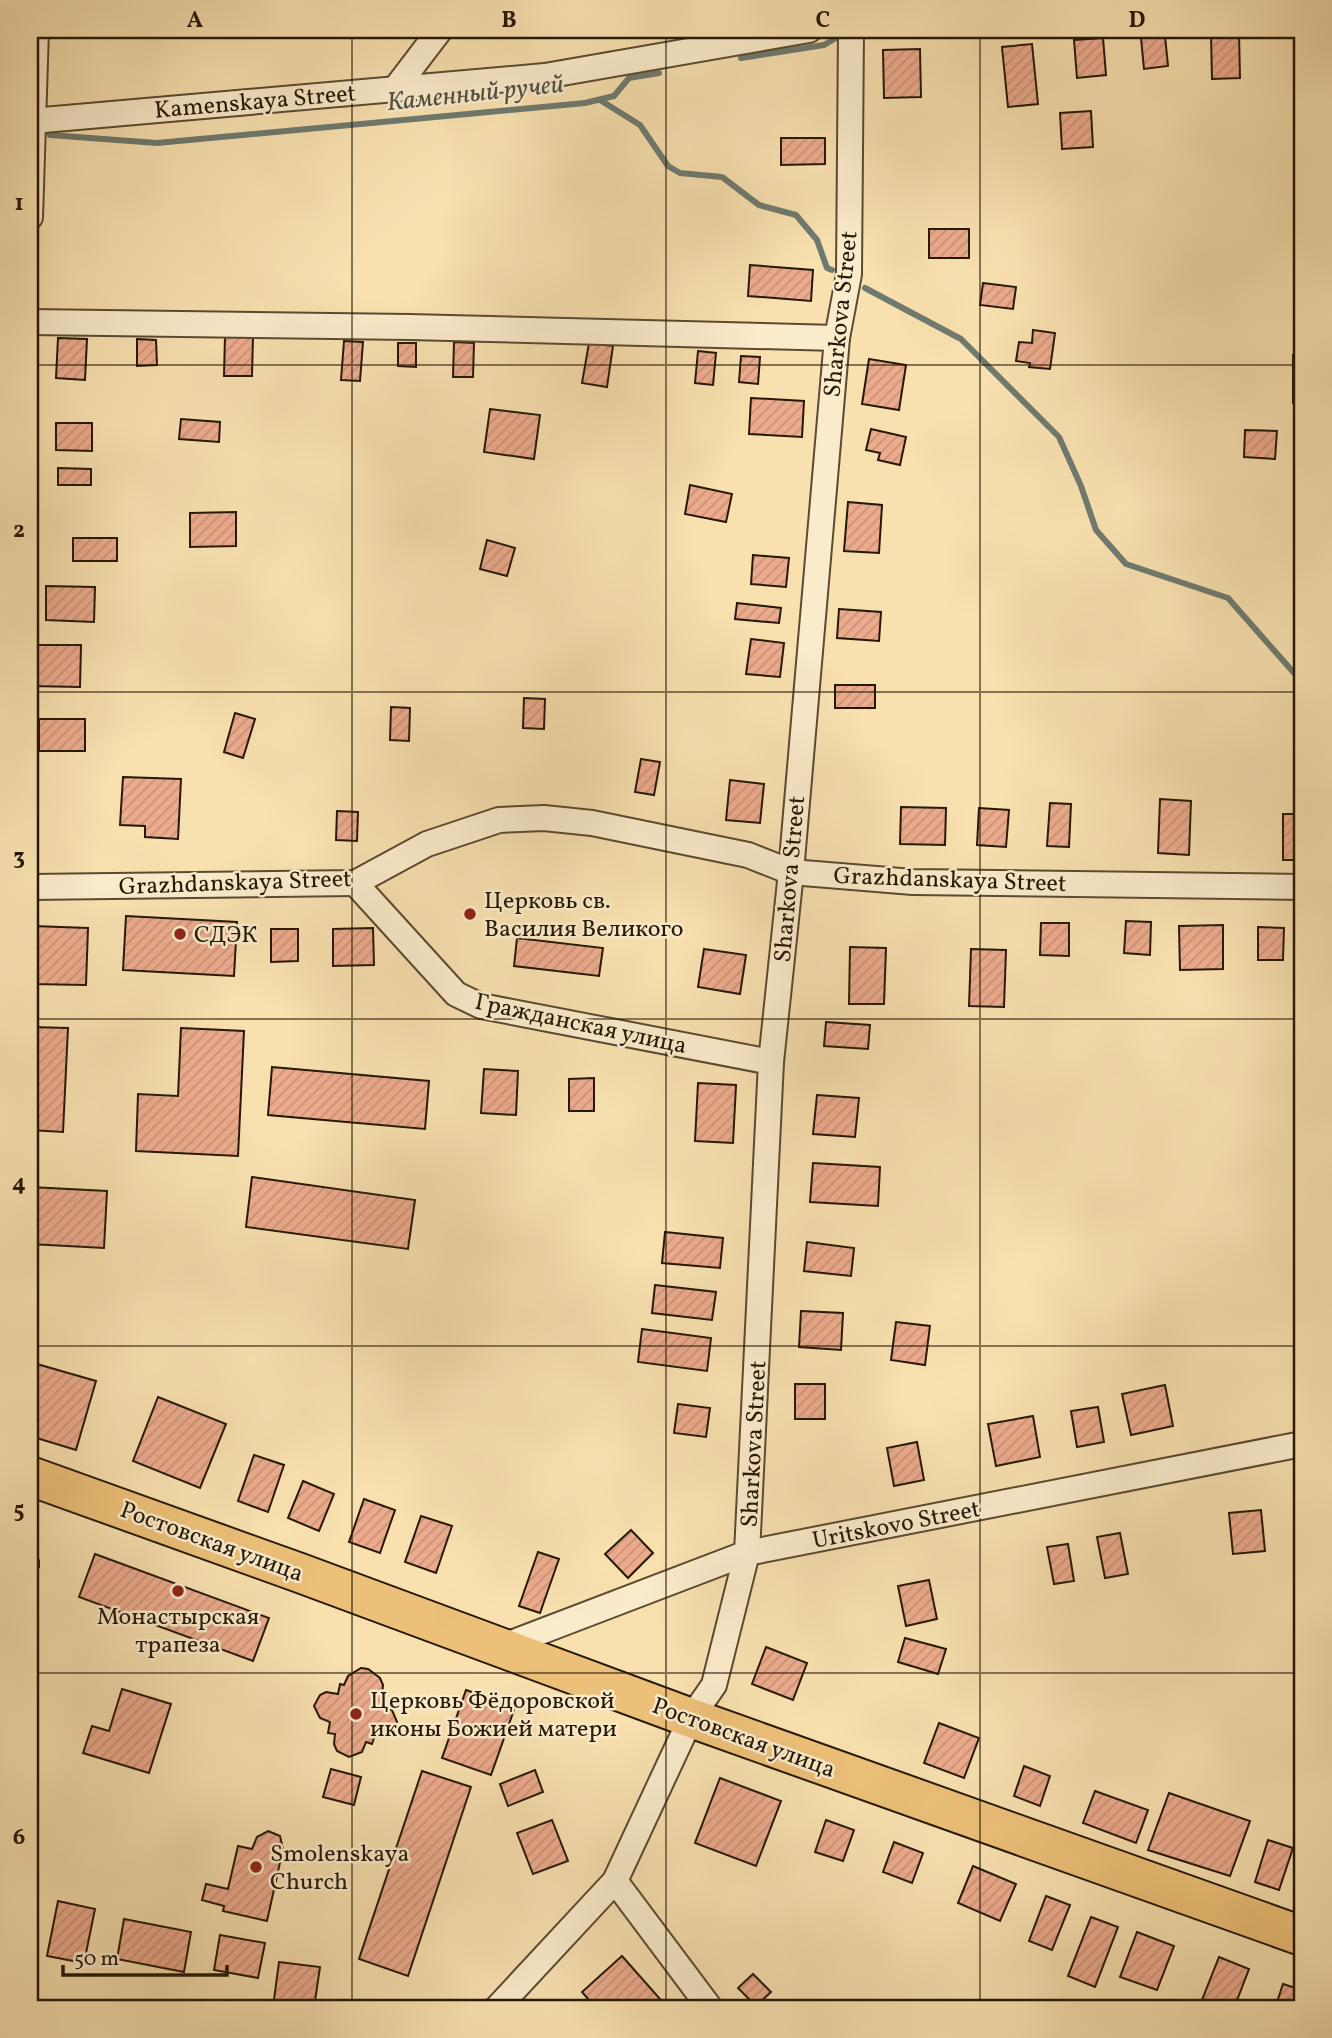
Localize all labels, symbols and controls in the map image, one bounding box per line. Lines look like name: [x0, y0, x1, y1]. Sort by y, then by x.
text: A: [187, 5, 203, 37]
text: B: [501, 5, 517, 37]
text: C: [816, 5, 830, 37]
text: D: [1129, 5, 1146, 37]
water label: Каменный ручей: [385, 67, 566, 121]
street label: Kamenskaya Street: [153, 77, 357, 129]
text: 1: [14, 188, 24, 220]
street label: Sharkova Street: [816, 229, 868, 399]
text: 2: [13, 515, 25, 547]
street label: Sharkova Street: [767, 794, 815, 964]
text: 3: [13, 842, 25, 874]
street label: Grazhdanskaya Street: [833, 860, 1067, 902]
street label: Grazhdanskaya Street: [118, 863, 352, 905]
place label: Церковь св. Василия Великого: [484, 885, 684, 947]
marker: Церковь св. Василия Великого: [462, 906, 478, 922]
place label: СДЭК: [194, 919, 258, 953]
marker: СДЭК: [172, 926, 188, 942]
street label: Гражданская улица: [471, 986, 690, 1064]
text: 4: [12, 1168, 26, 1200]
street label: Sharkova Street: [734, 1360, 776, 1528]
street label: Uritskovo Street: [810, 1493, 983, 1559]
street label: Ростовская улица: [115, 1494, 308, 1592]
text: 5: [13, 1495, 25, 1527]
marker: Монастырская трапеза: [170, 1583, 186, 1599]
place label: Монастырская трапеза: [97, 1601, 259, 1663]
place label: Церковь Фёдоровской иконы Божией матери: [370, 1685, 617, 1747]
street label: Ростовская улица: [647, 1690, 840, 1788]
marker: Церковь Фёдоровской иконы Божией матери: [348, 1706, 364, 1722]
text: 6: [13, 1822, 25, 1854]
place label: Smolenskaya Church: [270, 1838, 409, 1900]
marker: Smolenskaya Church: [248, 1859, 264, 1875]
scale bar: [63, 1933, 228, 1977]
text: 50 m: [74, 1945, 119, 1974]

